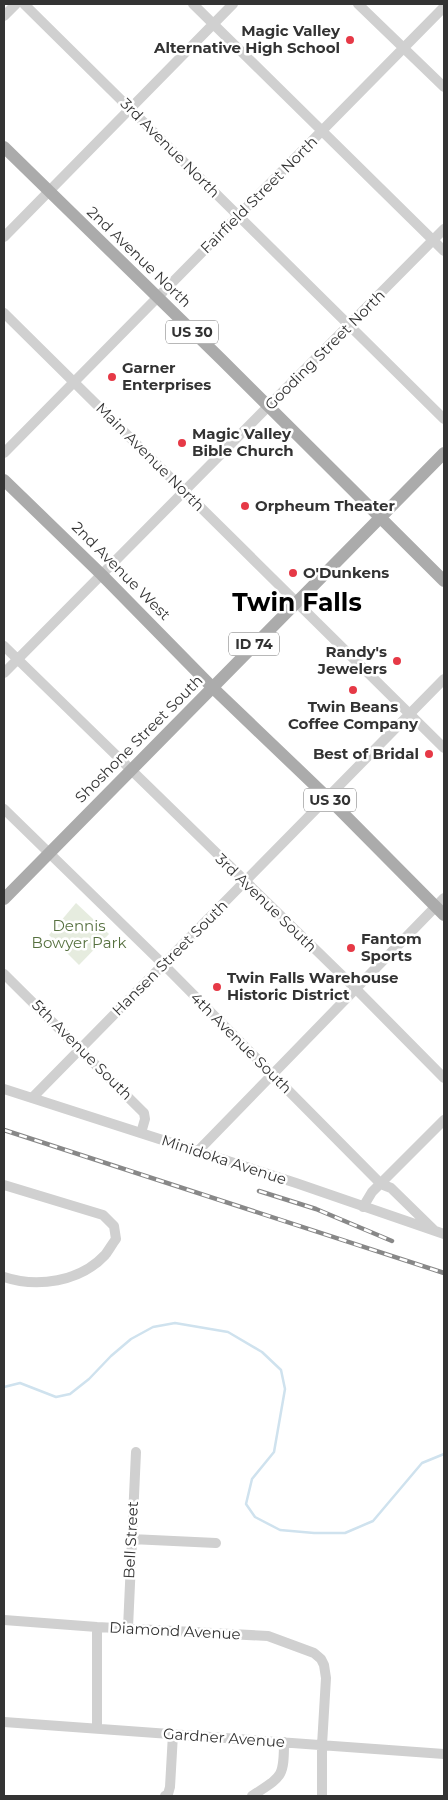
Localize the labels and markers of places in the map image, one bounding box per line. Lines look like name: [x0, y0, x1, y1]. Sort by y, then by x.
place label: Magic Valley Alternative High School: [153, 21, 341, 57]
marker: Magic Valley Alternative High School: [344, 34, 356, 46]
place label: Garner Enterprises: [122, 358, 211, 394]
marker: Garner Enterprises: [106, 371, 118, 383]
place label: Magic Valley Bible Church: [192, 424, 294, 460]
marker: Magic Valley Bible Church: [176, 437, 188, 449]
place label: Orpheum Theater: [255, 496, 396, 515]
marker: Orpheum Theater: [239, 500, 251, 512]
place label: O'Dunkens: [303, 563, 389, 582]
marker: O'Dunkens: [287, 567, 299, 579]
place label: Randy's Jewelers: [317, 642, 387, 678]
marker: Randy's Jewelers: [391, 655, 403, 667]
marker: Twin Beans Coffee Company: [347, 684, 359, 696]
place label: Twin Beans Coffee Company: [288, 697, 419, 733]
place label: Best of Bridal: [313, 744, 419, 763]
marker: Best of Bridal: [423, 748, 435, 760]
place label: Fantom Sports: [361, 929, 422, 965]
marker: Fantom Sports: [345, 942, 357, 954]
place label: Twin Falls Warehouse Historic District: [227, 968, 399, 1004]
marker: Twin Falls Warehouse Historic District: [211, 981, 223, 993]

